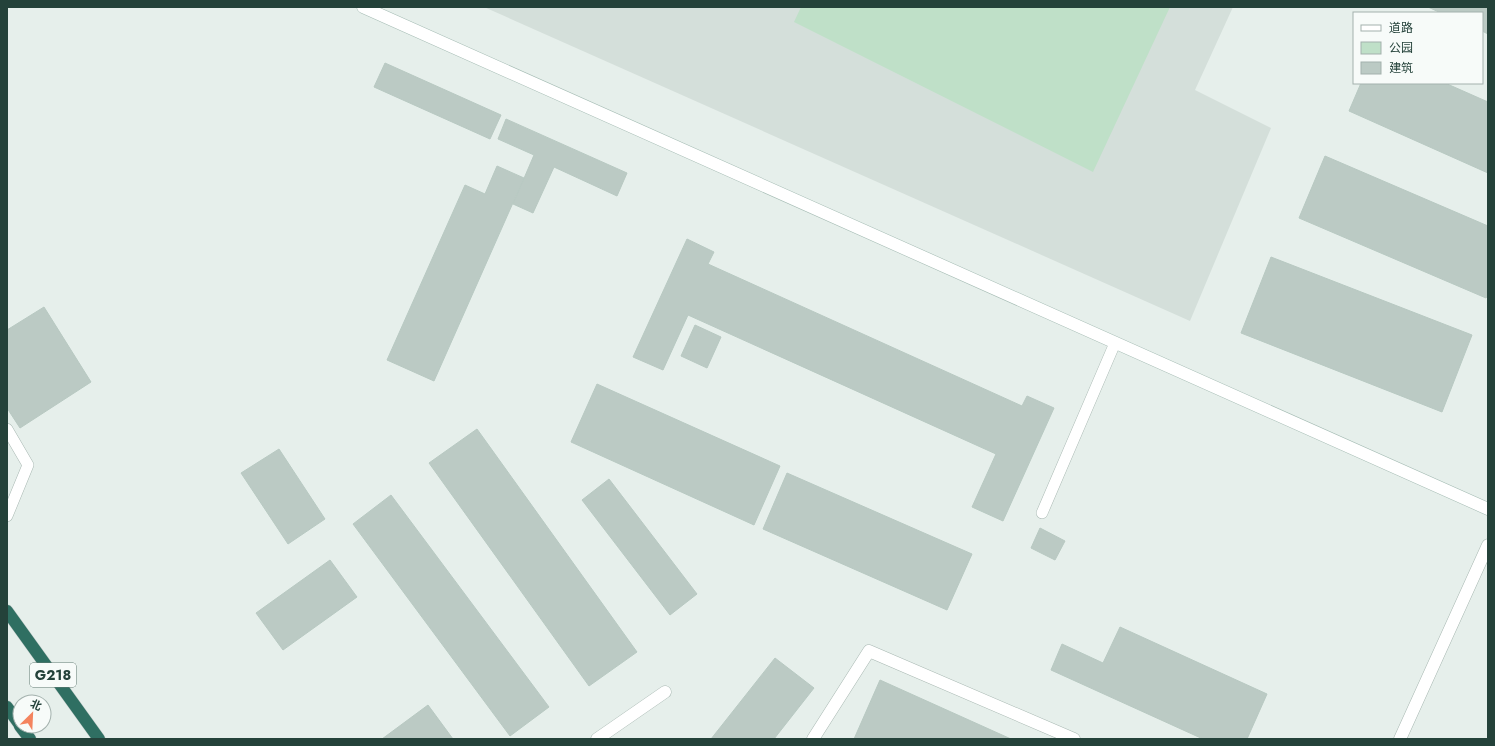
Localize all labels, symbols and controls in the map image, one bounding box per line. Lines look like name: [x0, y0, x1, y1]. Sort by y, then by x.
legend: [1353, 12, 1483, 84]
text: 道路: [1389, 19, 1413, 37]
text: 公园: [1389, 39, 1413, 57]
text: 建筑: [1389, 59, 1413, 77]
road number: G218: [30, 663, 76, 687]
north arrow: [12, 694, 52, 734]
text: 北: [28, 695, 44, 714]

